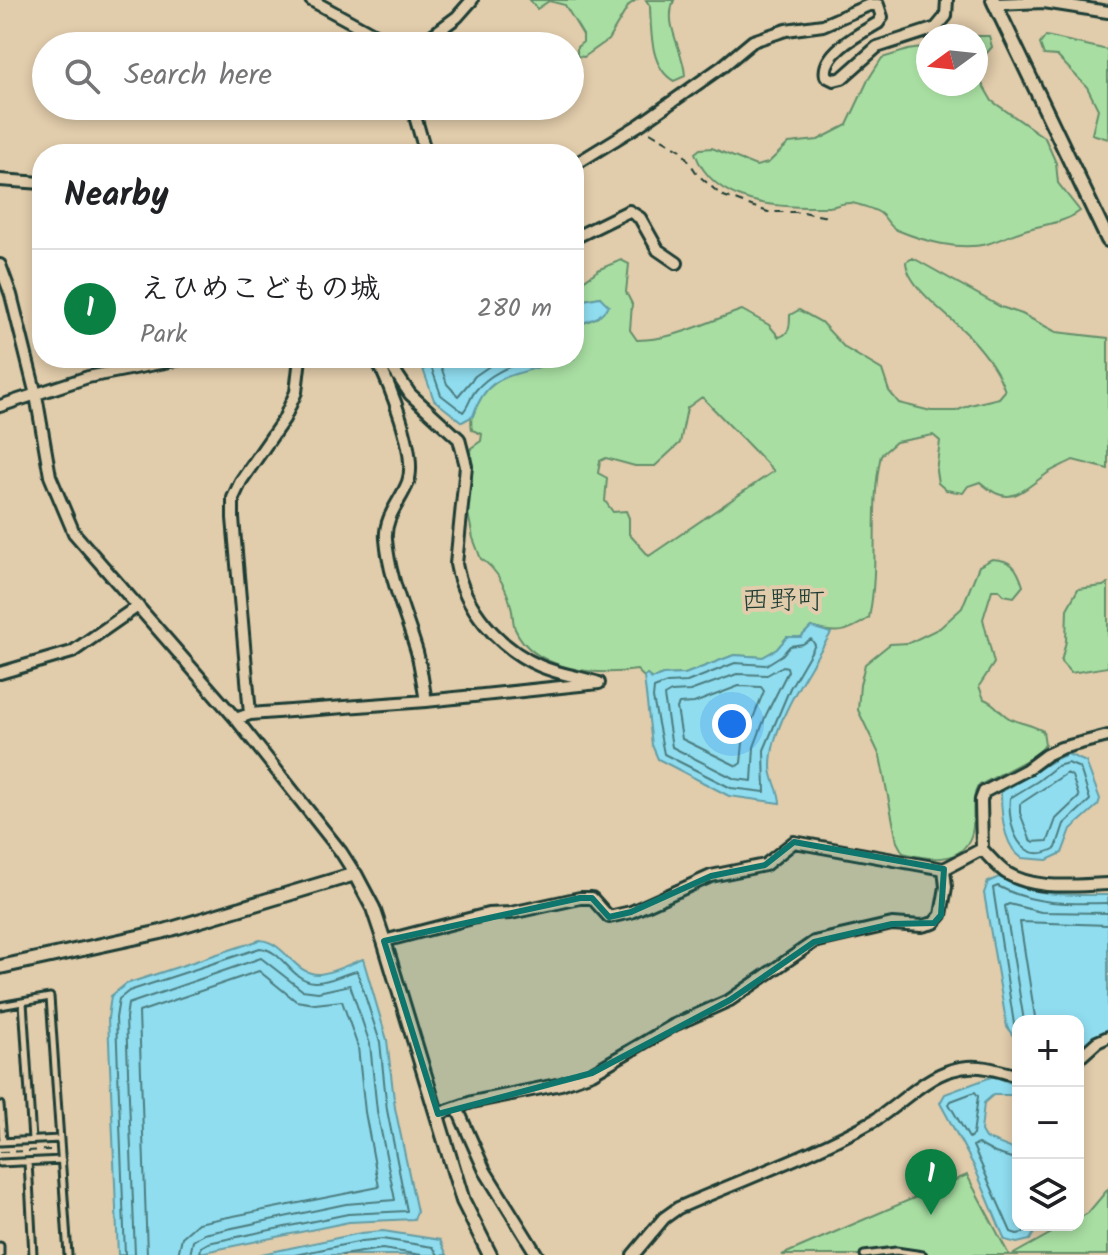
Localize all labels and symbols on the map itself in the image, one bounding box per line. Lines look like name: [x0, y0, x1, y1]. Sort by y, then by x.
north arrow: [916, 24, 988, 96]
district label: 西野町: [741, 579, 825, 624]
your location: [712, 704, 752, 744]
pin: 1: [905, 1149, 957, 1215]

